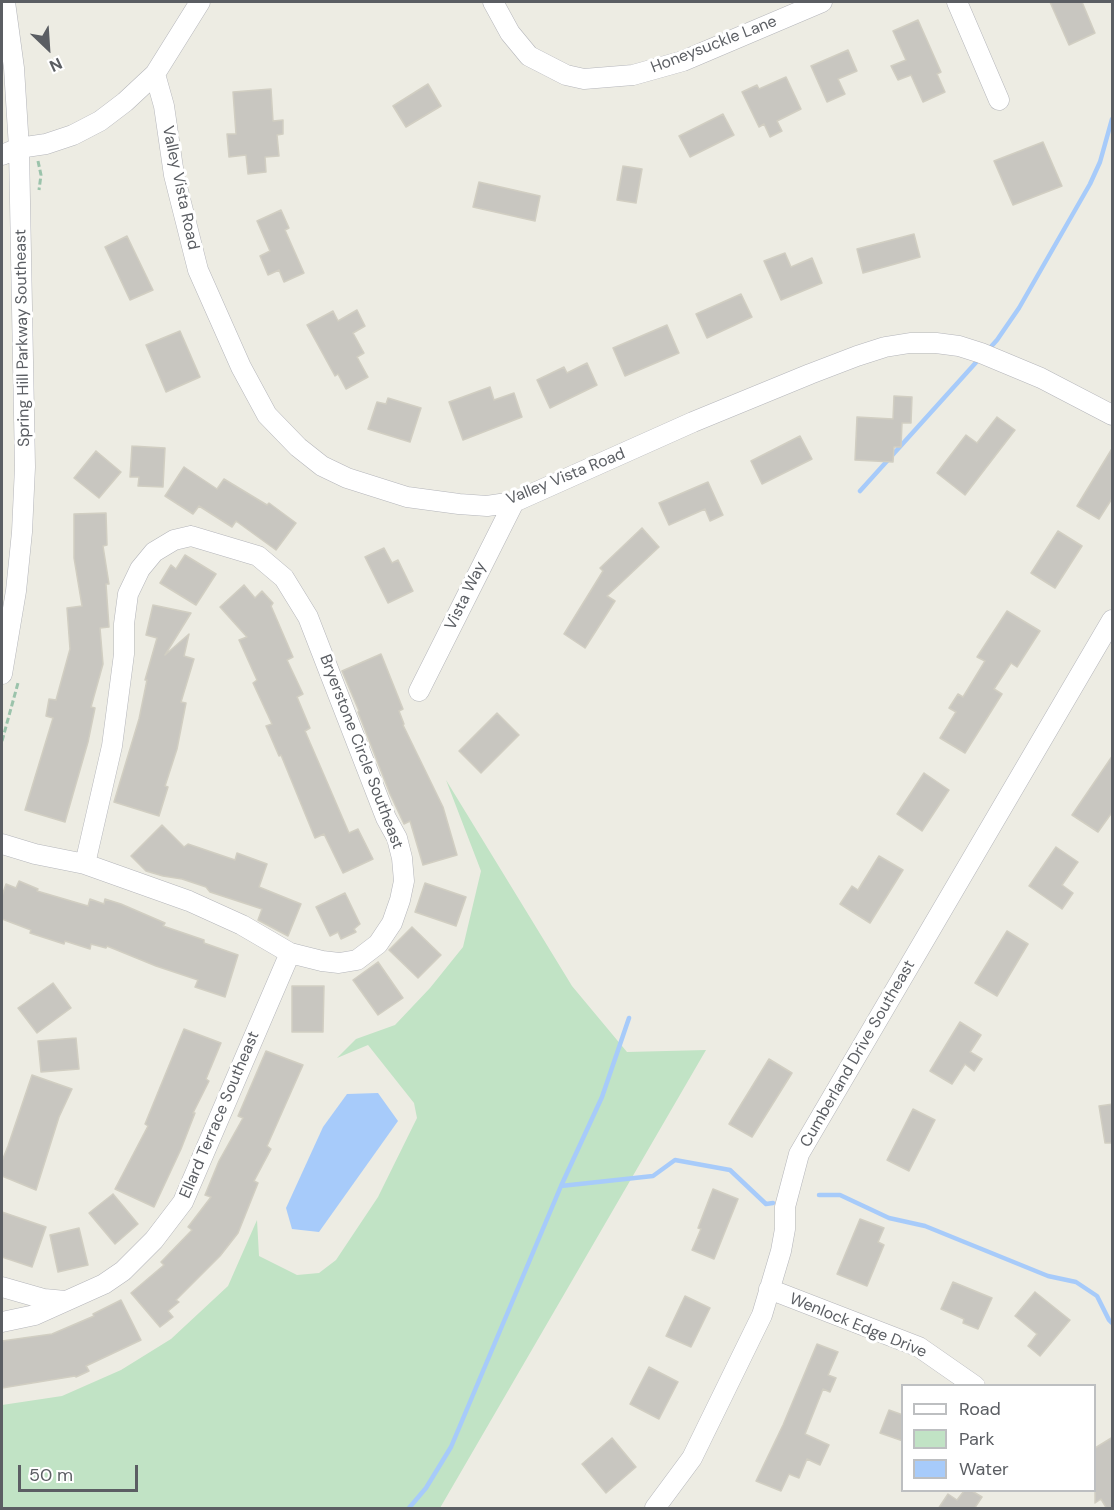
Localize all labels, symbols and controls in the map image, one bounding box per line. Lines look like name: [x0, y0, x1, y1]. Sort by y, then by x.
street label: Honeysuckle Lane: [648, 12, 780, 78]
north arrow: [18, 18, 78, 78]
text: N: [46, 53, 66, 77]
street label: Valley Vista Road: [157, 124, 203, 252]
street label: Spring Hill Parkway Southeast: [12, 229, 34, 447]
street label: Valley Vista Road: [504, 444, 628, 510]
street label: Vista Way: [441, 559, 491, 633]
street label: Bryerstone Circle Southeast: [315, 652, 407, 852]
street label: Cumberland Drive Southeast: [796, 957, 920, 1151]
street label: Ellard Terrace Southeast: [176, 1029, 264, 1201]
street label: Wenlock Edge Drive: [787, 1290, 929, 1362]
legend: [901, 1384, 1096, 1492]
text: Road: [959, 1397, 1001, 1421]
text: Park: [959, 1427, 995, 1451]
scale bar: [21, 1453, 141, 1491]
text: Water: [959, 1457, 1009, 1481]
text: 50 m: [29, 1463, 73, 1487]

